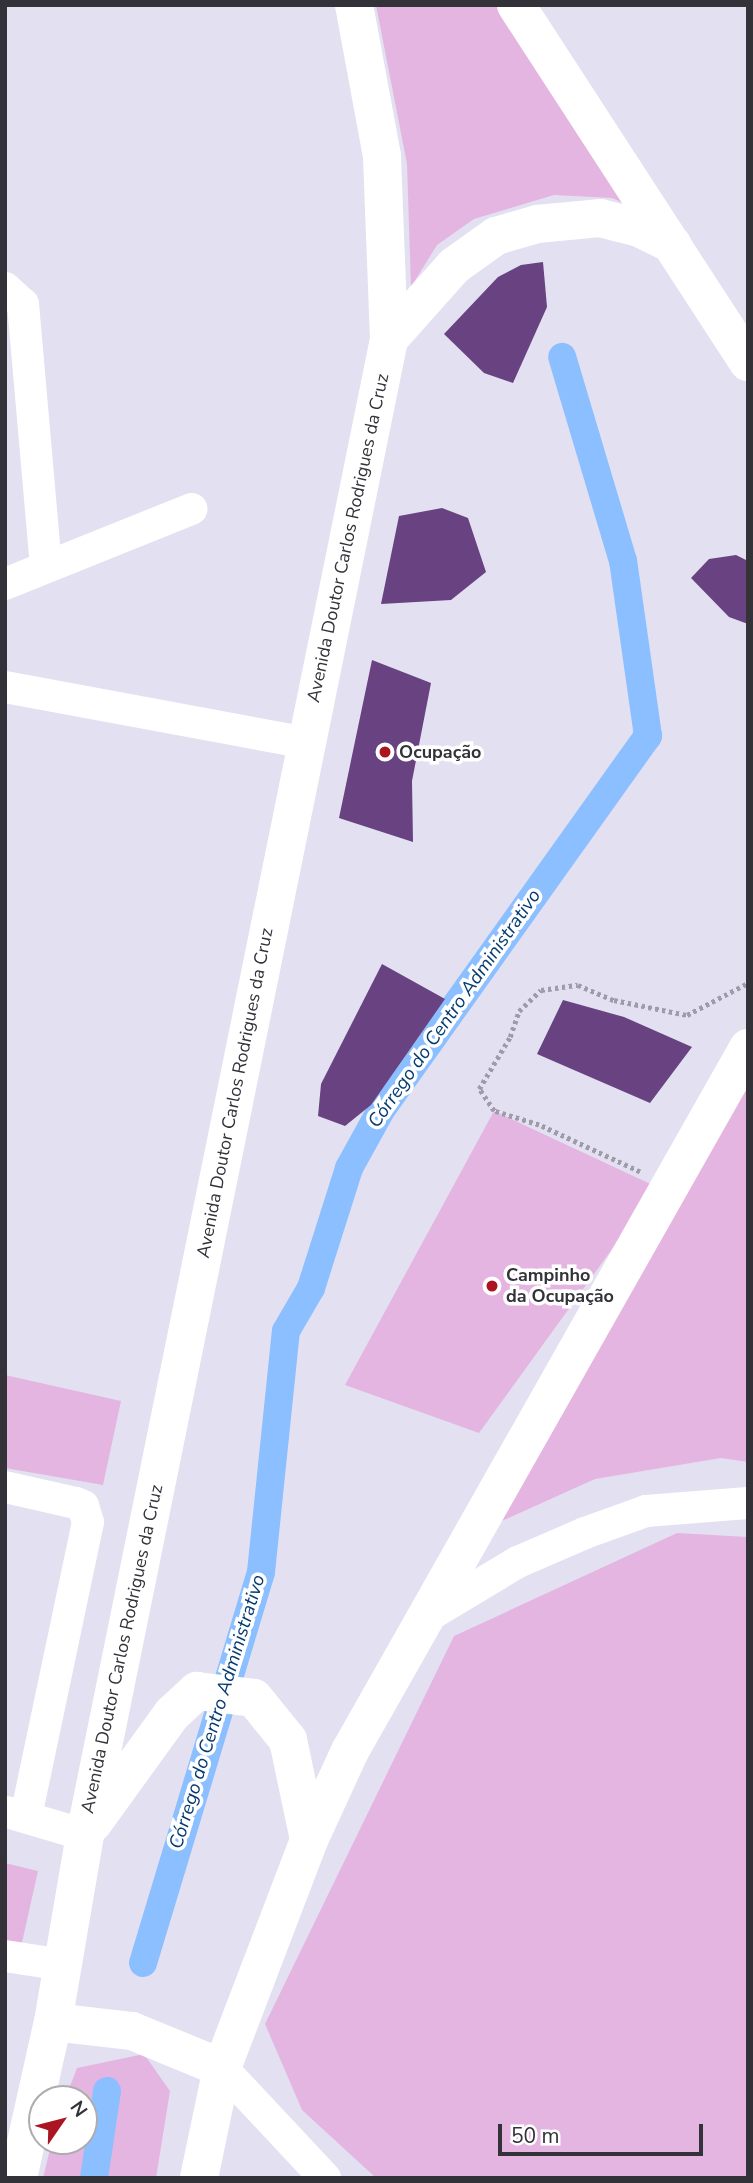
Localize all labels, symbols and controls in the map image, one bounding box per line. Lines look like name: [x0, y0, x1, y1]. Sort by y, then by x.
street label: Avenida Doutor Carlos Rodrigues da Cruz: [303, 372, 393, 704]
place label: Ocupação: [399, 741, 481, 763]
marker: Ocupação: [377, 744, 393, 760]
water label: Córrego do Centro Administrativo: [364, 885, 546, 1133]
street label: Avenida Doutor Carlos Rodrigues da Cruz: [192, 926, 278, 1260]
place label: Campinho da Ocupação: [506, 1265, 614, 1308]
marker: Campinho da Ocupação: [484, 1278, 500, 1294]
street label: Avenida Doutor Carlos Rodrigues da Cruz: [77, 1483, 167, 1815]
water label: Córrego do Centro Administrativo: [165, 1572, 271, 1852]
north arrow: [28, 2085, 98, 2155]
text: N: [64, 2096, 93, 2122]
scale bar: [501, 2110, 706, 2154]
text: 50 m: [511, 2122, 560, 2150]

